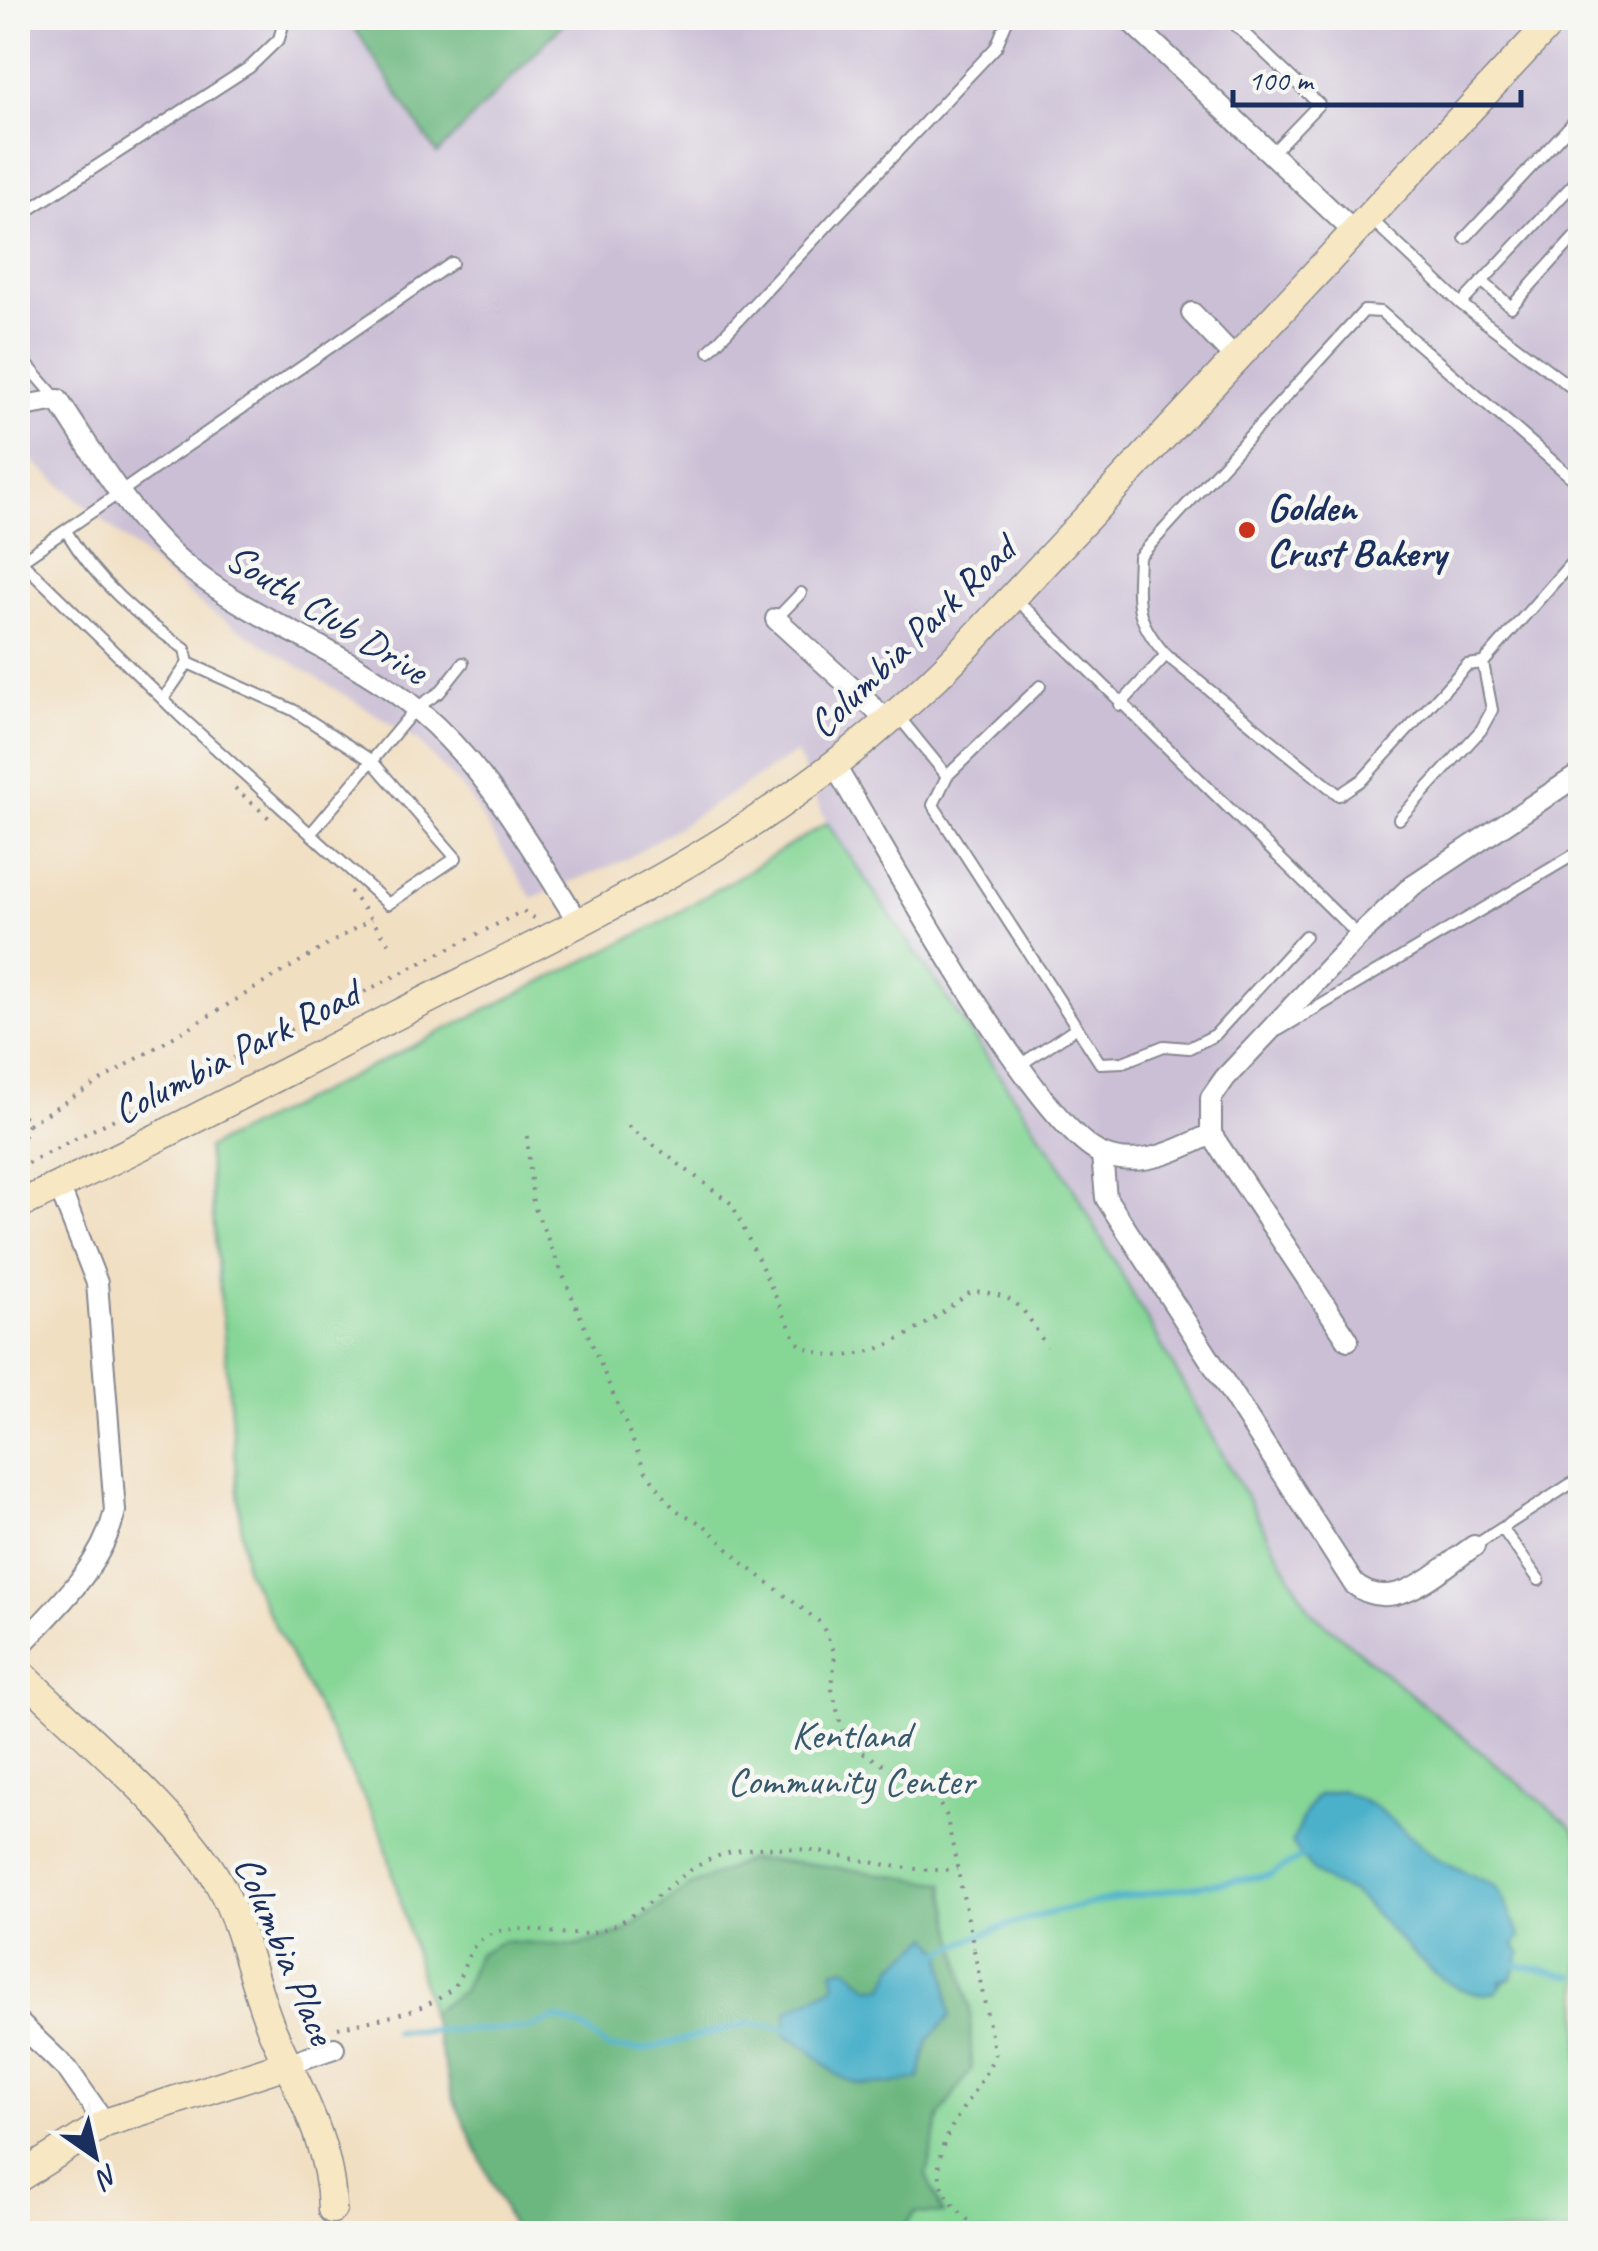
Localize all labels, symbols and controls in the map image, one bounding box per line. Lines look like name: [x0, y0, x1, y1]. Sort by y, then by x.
scale bar: [1233, 45, 1520, 107]
text: 100 m: [1248, 61, 1315, 99]
place label: Golden Crust Bakery: [1267, 482, 1450, 578]
marker: Golden Crust Bakery: [1236, 519, 1258, 541]
street label: Columbia Park Road: [798, 522, 1030, 749]
street label: South Club Drive: [217, 532, 440, 697]
street label: Columbia Park Road: [105, 966, 372, 1135]
park label: Kentland Community Center: [727, 1710, 977, 1806]
street label: Columbia Place: [223, 1848, 348, 2055]
north arrow: [45, 2106, 145, 2206]
text: N: [88, 2157, 126, 2198]

